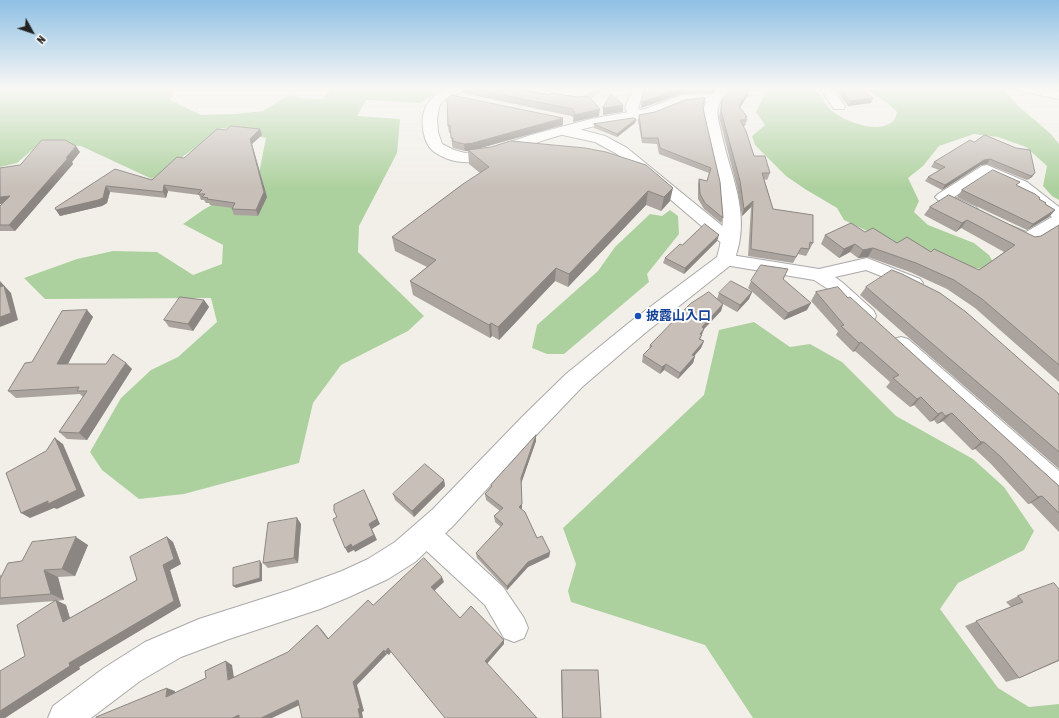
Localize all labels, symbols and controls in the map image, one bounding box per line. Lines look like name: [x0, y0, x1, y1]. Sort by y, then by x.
north arrow: [12, 12, 52, 52]
text: N: [35, 33, 48, 46]
place label: 披露山入口: [646, 308, 711, 324]
marker: 披露山入口: [633, 311, 643, 321]

